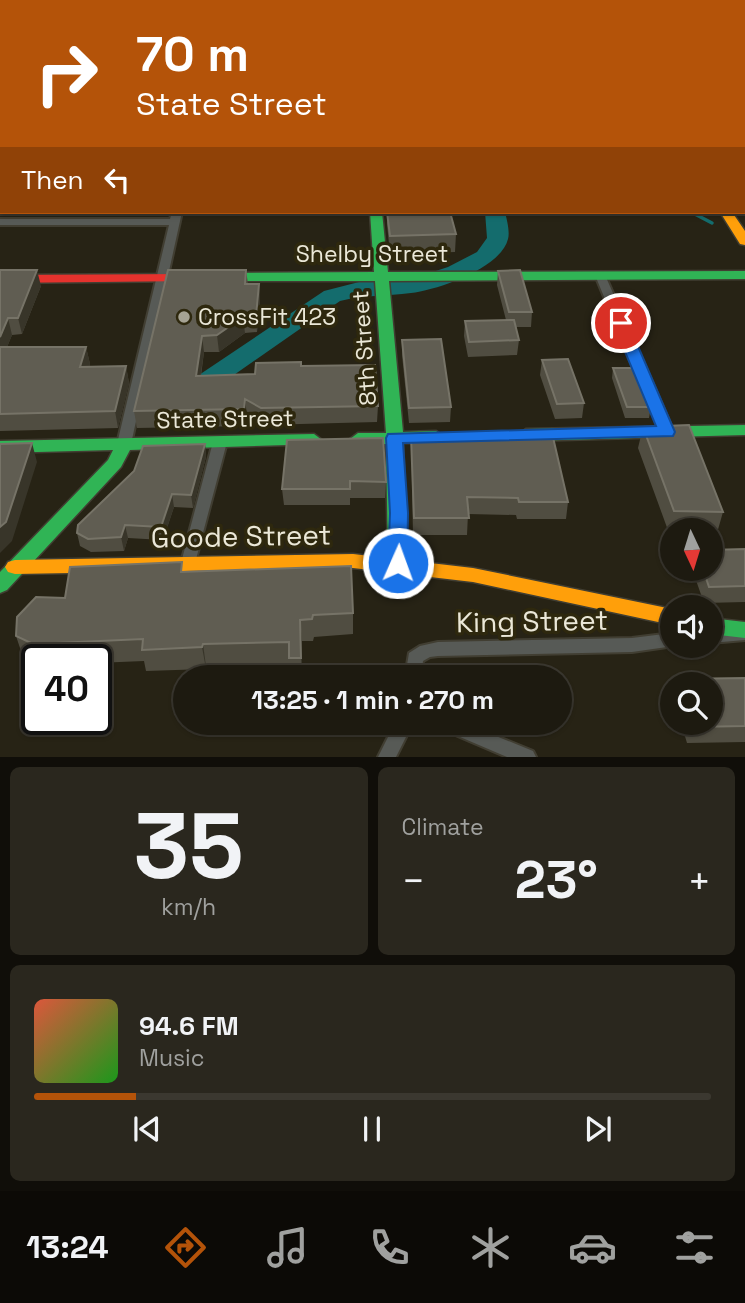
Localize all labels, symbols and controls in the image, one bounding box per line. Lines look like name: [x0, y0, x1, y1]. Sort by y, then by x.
text: 70 m: [136, 23, 249, 85]
icon: right: [21, 28, 112, 119]
text: State Street: [136, 84, 327, 124]
icon: left: [98, 161, 136, 199]
text: Then: [21, 163, 84, 197]
street label: Shelby Street: [296, 239, 448, 269]
street label: 8th Street: [345, 289, 383, 407]
pin: [591, 293, 651, 353]
place label: CrossFit 423: [198, 302, 336, 332]
icon: arrive: [602, 304, 640, 342]
marker: CrossFit 423: [176, 309, 192, 325]
street label: State Street: [156, 403, 294, 435]
street label: Goode Street: [150, 516, 332, 556]
north arrow: [660, 518, 723, 581]
map controls: [660, 518, 723, 735]
position arrow: [361, 526, 435, 600]
button: sound: [660, 595, 723, 658]
street label: King Street: [456, 602, 608, 640]
speed limit sign: 40: [21, 644, 112, 735]
button: search: [660, 672, 723, 735]
text: 13:25 · 1 min · 270 m: [251, 683, 494, 717]
text: 35: [134, 788, 244, 905]
text: Climate: [402, 812, 484, 842]
text: 23°: [515, 847, 598, 913]
text: −: [402, 857, 425, 905]
text: +: [687, 857, 711, 905]
text: km/h: [161, 892, 216, 922]
text: 94.6 FM: [139, 1009, 239, 1043]
text: Music: [139, 1043, 204, 1073]
icon: previous: [128, 1110, 166, 1148]
icon: pause: [353, 1110, 391, 1148]
icon: next: [579, 1110, 617, 1148]
icon: directions: [161, 1223, 210, 1272]
icon: music: [263, 1223, 312, 1272]
icon: phone: [365, 1223, 414, 1272]
icon: climate: [466, 1223, 515, 1272]
icon: car: [568, 1223, 617, 1272]
icon: filters: [670, 1223, 719, 1272]
text: 13:24: [26, 1227, 109, 1267]

